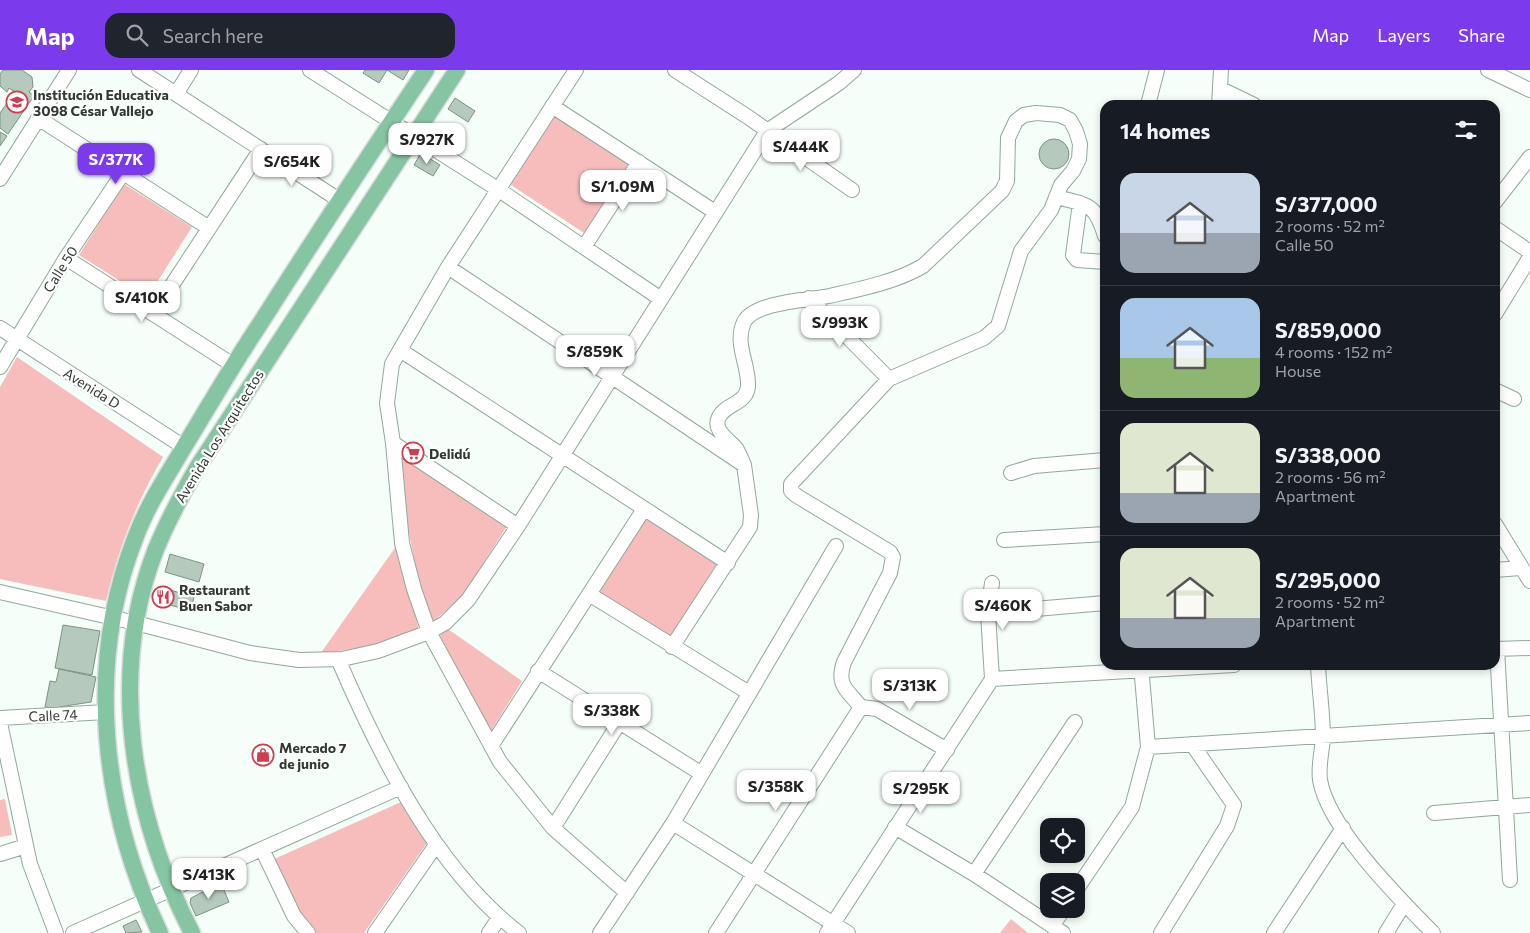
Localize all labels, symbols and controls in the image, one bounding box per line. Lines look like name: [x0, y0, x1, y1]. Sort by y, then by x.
search box: [105, 13, 455, 58]
text: Map: [25, 21, 75, 50]
icon: search: [123, 21, 151, 49]
text: Search here: [163, 24, 263, 47]
text: Map: [1312, 24, 1349, 46]
text: Layers: [1377, 24, 1430, 46]
text: Share: [1458, 24, 1505, 46]
place label: Institución Educativa 3098 César Vallejo: [33, 86, 169, 119]
school or university icon: Institución Educativa 3098 César Vallejo: [5, 90, 29, 114]
icon: filters: [1452, 116, 1480, 144]
text: 14 homes: [1120, 118, 1210, 143]
pin: S/927K: [386, 122, 468, 165]
text: S/927K: [399, 129, 455, 148]
pin: S/444K: [760, 129, 842, 172]
text: S/444K: [773, 136, 829, 155]
pin: S/377K: [75, 142, 157, 185]
pin: S/654K: [251, 144, 333, 187]
text: S/377K: [89, 149, 143, 168]
text: S/654K: [264, 151, 320, 170]
pin: S/1.09M: [577, 170, 669, 212]
text: S/1.09M: [591, 176, 655, 195]
text: S/377,000: [1275, 191, 1377, 216]
icon: home: [1160, 193, 1220, 253]
text: 2 rooms · 52 m²: [1275, 216, 1385, 235]
text: Calle 50: [1275, 235, 1334, 254]
street label: Calle 50: [39, 243, 81, 295]
pin: S/410K: [101, 280, 183, 323]
text: S/410K: [115, 287, 169, 306]
pin: S/993K: [799, 306, 881, 348]
text: S/993K: [812, 312, 868, 331]
text: S/859,000: [1275, 317, 1381, 342]
icon: home: [1160, 318, 1220, 378]
pin: S/859K: [554, 334, 636, 377]
text: S/859K: [567, 341, 623, 360]
text: 4 rooms · 152 m²: [1275, 342, 1392, 361]
text: House: [1275, 361, 1321, 380]
street label: Avenida D: [61, 364, 123, 412]
street label: Avenida Los Arquitectos: [171, 367, 267, 505]
supermarket icon: Delidú: [401, 441, 425, 465]
text: S/338,000: [1275, 442, 1381, 467]
icon: home: [1160, 443, 1220, 503]
place label: Delidú: [429, 445, 471, 462]
text: 2 rooms · 56 m²: [1275, 467, 1386, 486]
text: Apartment: [1275, 486, 1355, 505]
text: S/295,000: [1275, 567, 1381, 592]
icon: home: [1160, 568, 1220, 628]
place label: Restaurant Buen Sabor: [179, 581, 253, 614]
restaurant icon: Restaurant Buen Sabor: [151, 585, 175, 609]
pin: S/460K: [962, 588, 1044, 631]
text: 2 rooms · 52 m²: [1275, 592, 1385, 611]
text: S/460K: [974, 595, 1032, 614]
text: Apartment: [1275, 611, 1355, 630]
pin: S/313K: [869, 668, 951, 711]
text: S/313K: [883, 675, 937, 694]
pin: S/338K: [571, 694, 653, 736]
text: S/338K: [584, 700, 640, 719]
street label: Calle 74: [28, 705, 79, 725]
place label: Mercado 7 de junio: [279, 739, 347, 772]
shop icon: Mercado 7 de junio: [251, 743, 275, 767]
pin: S/358K: [735, 770, 817, 812]
pin: S/295K: [880, 772, 962, 814]
text: S/358K: [748, 776, 804, 795]
text: S/295K: [893, 778, 949, 797]
map controls: [1040, 818, 1085, 918]
button: locate: [1040, 818, 1085, 863]
pin: S/413K: [168, 858, 250, 900]
text: S/413K: [183, 864, 235, 883]
button: layers: [1040, 873, 1085, 918]

